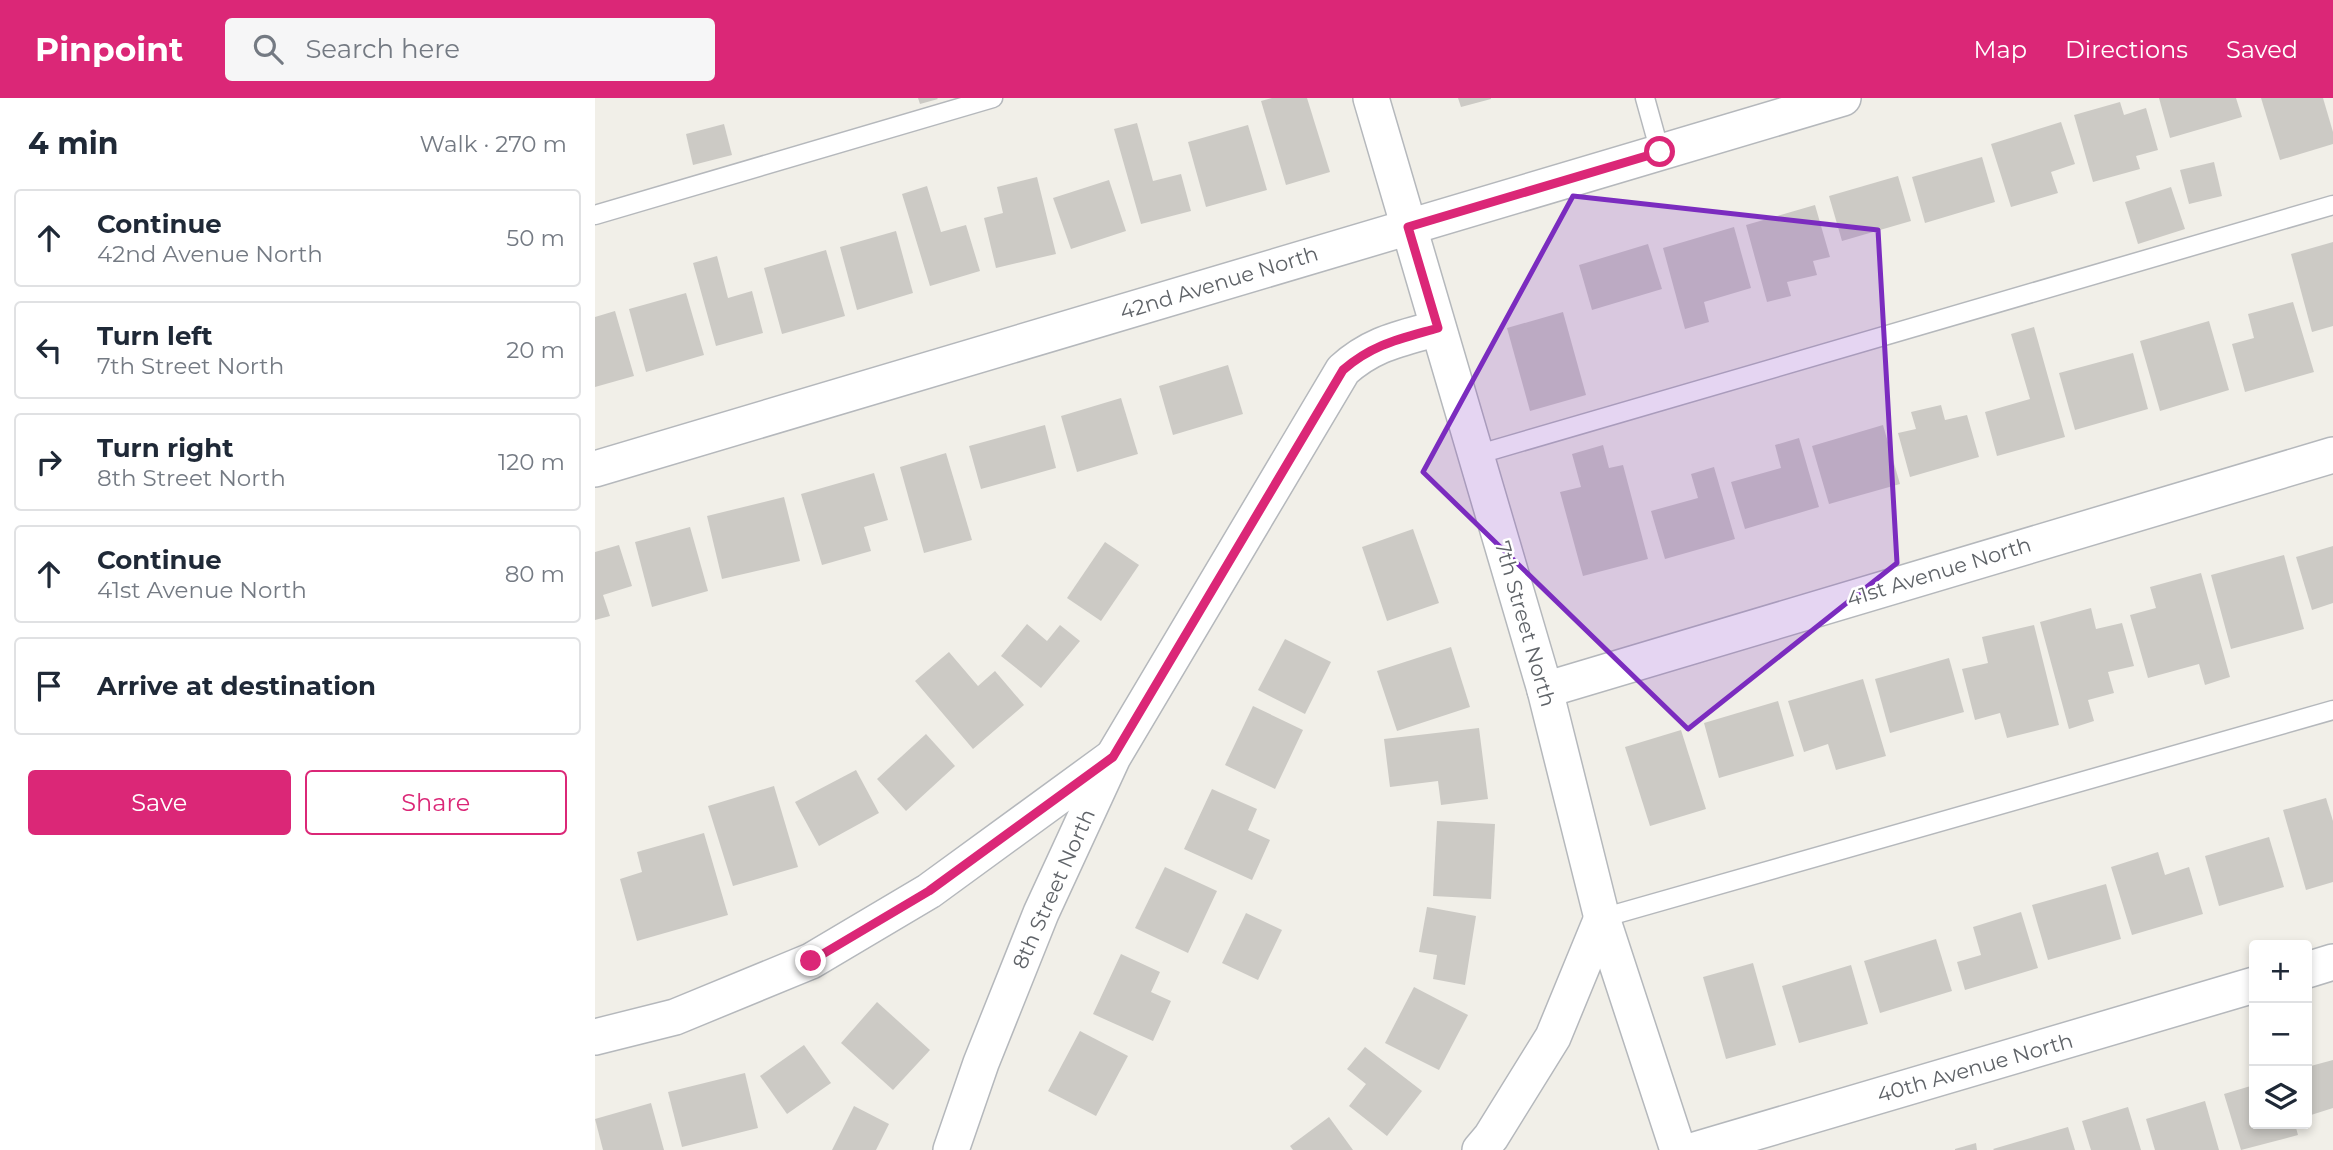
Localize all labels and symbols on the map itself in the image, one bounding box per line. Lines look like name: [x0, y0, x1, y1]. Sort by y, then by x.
route start: [1644, 136, 1675, 167]
street label: 42nd Avenue North: [1117, 240, 1321, 325]
street label: 41st Avenue North: [1844, 532, 2034, 611]
street label: 7th Street North: [1490, 538, 1561, 709]
street label: 8th Street North: [1007, 805, 1100, 973]
route end: [795, 945, 826, 976]
street label: 40th Avenue North: [1874, 1028, 2076, 1107]

